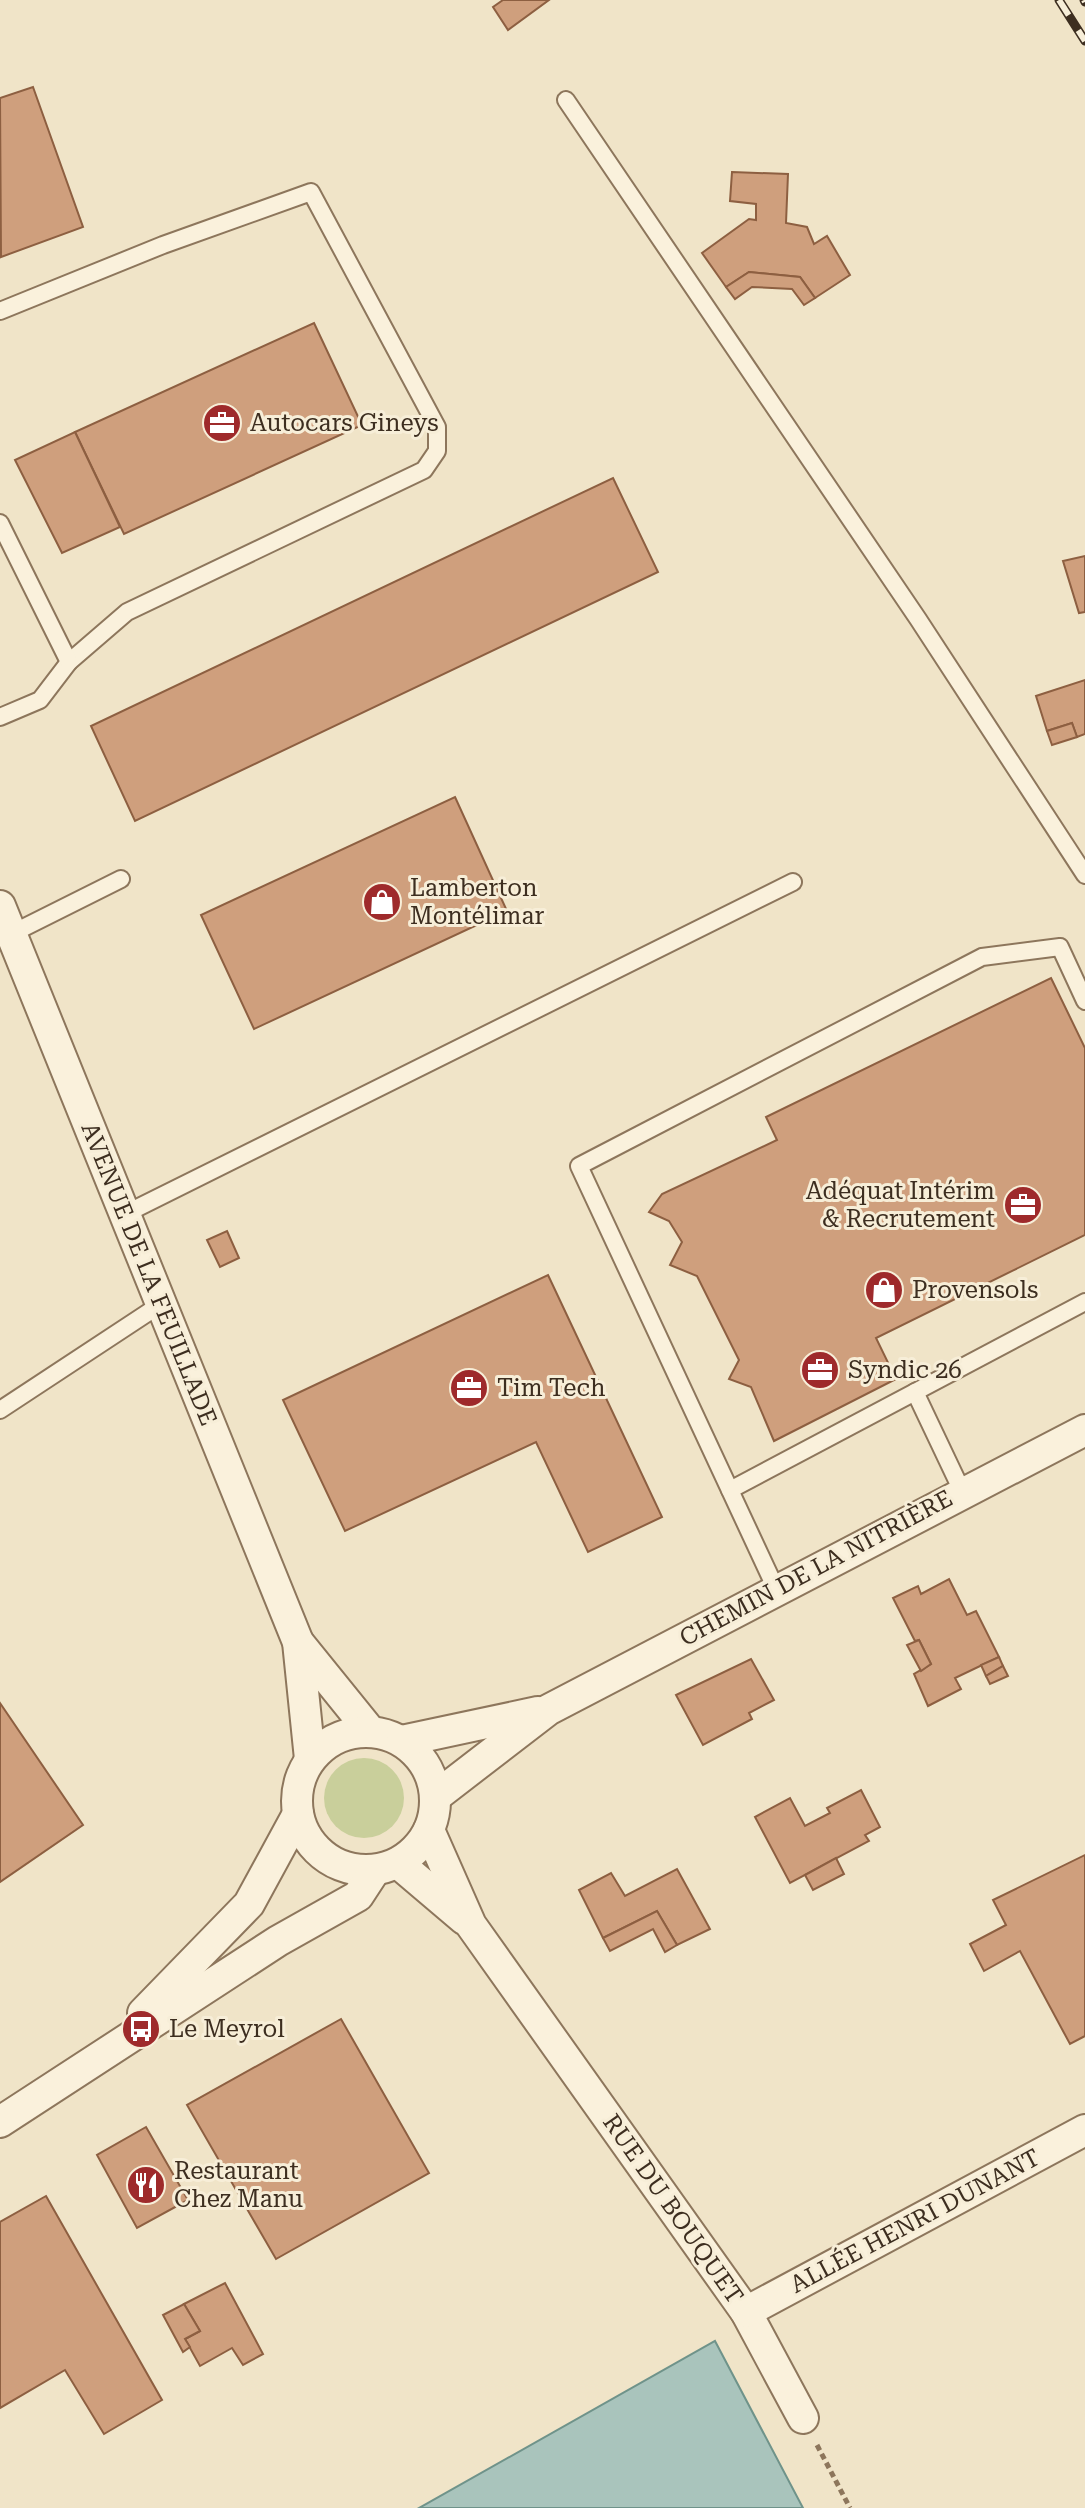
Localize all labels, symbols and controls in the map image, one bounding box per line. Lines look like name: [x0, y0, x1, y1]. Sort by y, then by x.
office icon: Autocars Gineys: [201, 402, 243, 444]
place label: Autocars Gineys: [250, 409, 439, 437]
place label: Lamberton Montélimar: [410, 874, 544, 930]
shop icon: Lamberton Montélimar: [361, 881, 403, 923]
street label: AVENUE DE LA FEUILLADE: [75, 1119, 223, 1429]
place label: Adéquat Intérim & Recrutement: [806, 1177, 995, 1233]
office icon: Adéquat Intérim & Recrutement: [1002, 1184, 1044, 1226]
shop icon: Provensols: [863, 1269, 905, 1311]
place label: Provensols: [912, 1276, 1038, 1304]
office icon: Syndic 26: [799, 1349, 841, 1391]
place label: Syndic 26: [848, 1356, 962, 1384]
office icon: Tim Tech: [448, 1367, 490, 1409]
place label: Tim Tech: [497, 1374, 605, 1402]
street label: CHEMIN DE LA NITRIÈRE: [674, 1483, 957, 1652]
bus stop icon: Le Meyrol: [120, 2008, 162, 2050]
place label: Le Meyrol: [169, 2015, 285, 2043]
street label: RUE DU BOUQUET: [597, 2109, 749, 2309]
street label: ALLÉE HENRI DUNANT: [785, 2142, 1045, 2299]
place label: Restaurant Chez Manu: [174, 2157, 303, 2213]
restaurant icon: Restaurant Chez Manu: [125, 2164, 167, 2206]

